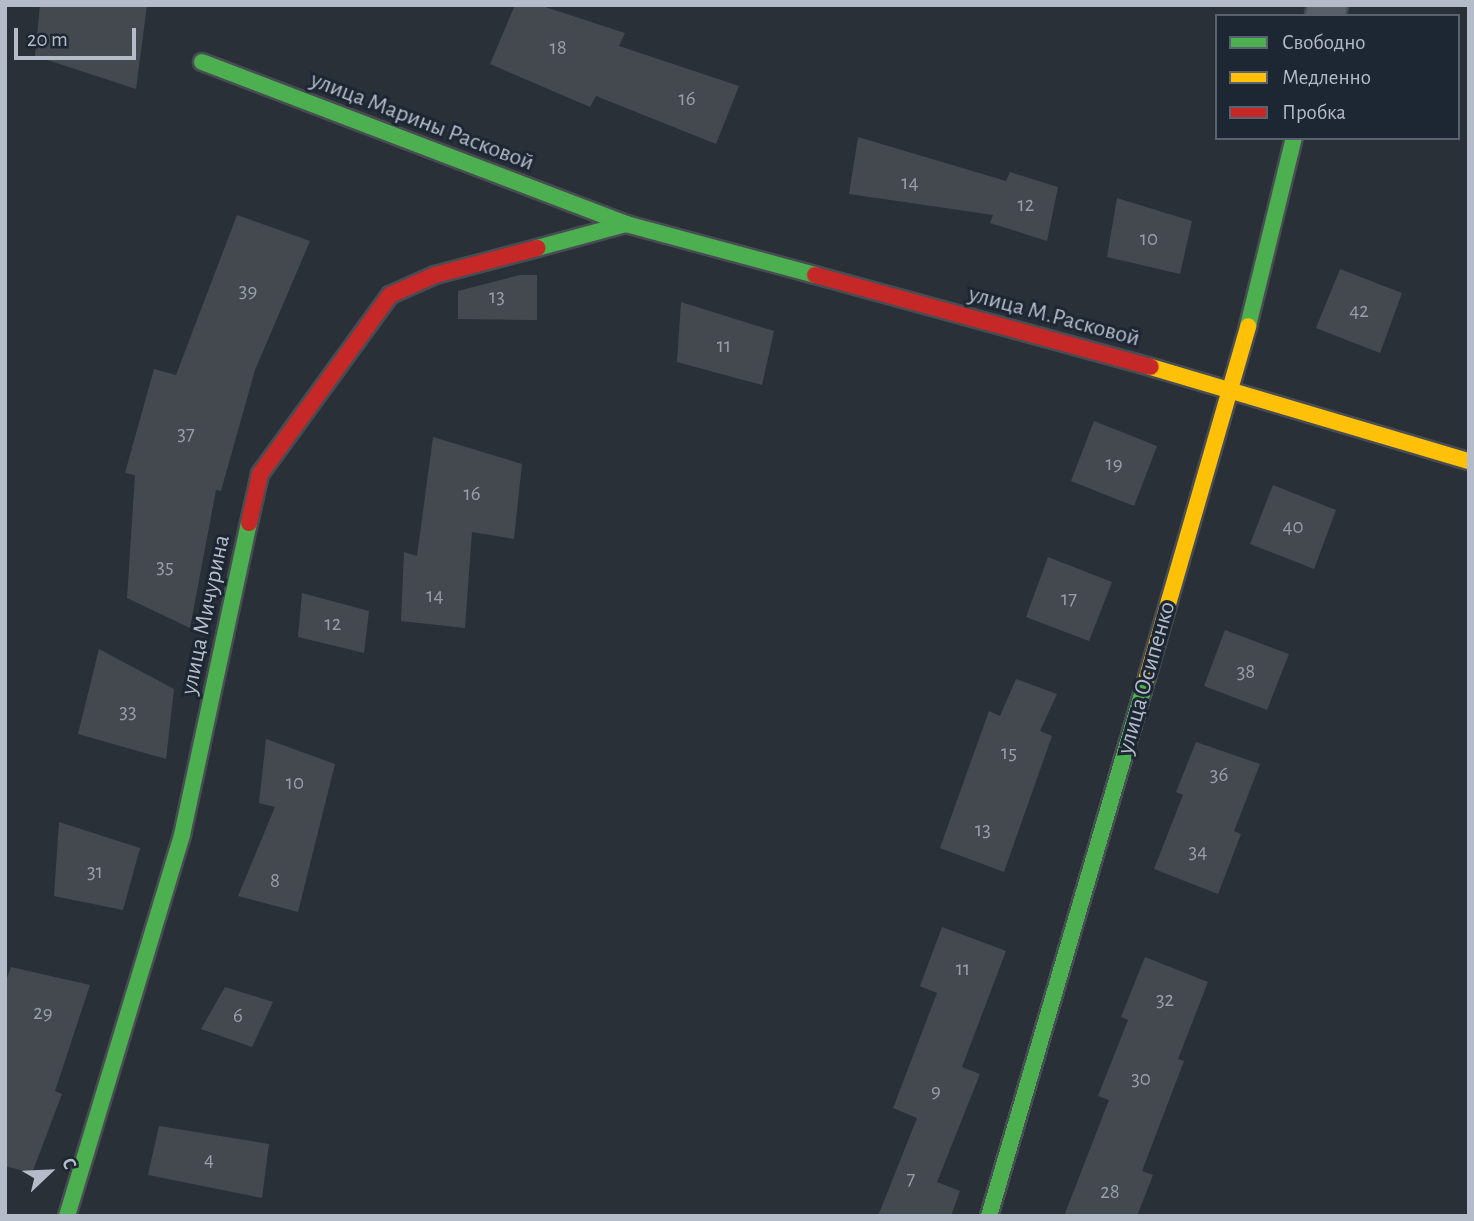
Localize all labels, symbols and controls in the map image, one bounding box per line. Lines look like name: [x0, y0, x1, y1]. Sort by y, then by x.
scale bar: [18, 14, 140, 58]
legend: [1215, 14, 1460, 140]
text: 20 m: [27, 29, 68, 50]
text: Свободно: [1282, 32, 1366, 53]
house number: 18: [549, 35, 567, 61]
street label: улица Марины Расковой: [306, 66, 538, 178]
text: Медленно: [1282, 67, 1371, 88]
house number: 16: [678, 86, 696, 112]
text: Пробка: [1282, 102, 1346, 123]
house number: 14: [901, 170, 919, 196]
house number: 12: [1018, 192, 1034, 218]
house number: 10: [1140, 226, 1158, 252]
house number: 39: [239, 278, 257, 304]
street label: улица М.Расковой: [965, 280, 1143, 354]
house number: 13: [489, 284, 505, 310]
house number: 42: [1349, 298, 1369, 324]
house number: 11: [717, 333, 731, 359]
house number: 37: [177, 421, 195, 447]
house number: 19: [1105, 451, 1123, 477]
house number: 16: [463, 481, 481, 507]
house number: 40: [1282, 514, 1304, 540]
street label: улица Мичурина: [175, 533, 237, 697]
house number: 35: [156, 554, 174, 580]
house number: 14: [426, 583, 444, 609]
house number: 17: [1061, 586, 1077, 612]
street label: улица Осипенко: [1111, 598, 1183, 758]
house number: 12: [325, 611, 341, 637]
house number: 38: [1237, 659, 1255, 685]
house number: 33: [119, 699, 137, 725]
house number: 15: [1001, 740, 1017, 766]
house number: 36: [1210, 762, 1228, 788]
house number: 10: [286, 770, 304, 796]
house number: 13: [975, 817, 991, 843]
house number: 34: [1189, 839, 1207, 865]
house number: 31: [87, 859, 103, 885]
house number: 8: [270, 868, 280, 894]
house number: 11: [956, 956, 970, 982]
house number: 32: [1156, 987, 1174, 1013]
house number: 29: [33, 1000, 53, 1026]
house number: 6: [233, 1003, 243, 1029]
house number: 30: [1131, 1066, 1151, 1092]
house number: 9: [931, 1078, 941, 1104]
north arrow: [14, 1137, 84, 1207]
house number: 4: [204, 1147, 214, 1173]
text: С: [58, 1155, 80, 1172]
house number: 7: [907, 1166, 915, 1192]
house number: 28: [1100, 1179, 1120, 1205]

